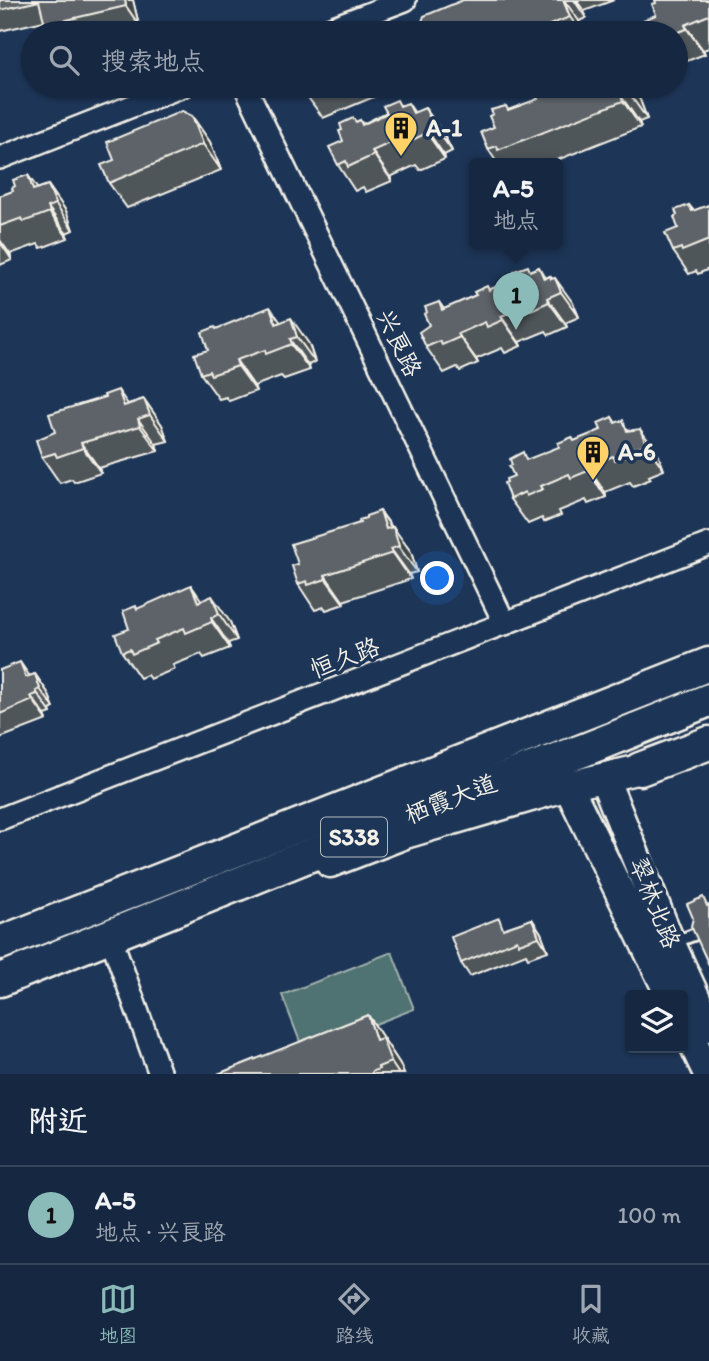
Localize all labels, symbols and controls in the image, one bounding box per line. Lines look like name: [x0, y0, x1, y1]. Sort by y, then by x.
search box: [21, 21, 688, 98]
icon: search: [45, 41, 83, 79]
text: 搜索地点: [101, 45, 205, 77]
building icon: A-1: [382, 109, 420, 158]
place label: A-1: [425, 113, 463, 142]
popup: [469, 158, 563, 249]
text: A-5: [493, 172, 534, 204]
text: 地点: [493, 206, 539, 234]
pin: 1: [493, 272, 539, 330]
street label: 兴良路: [371, 304, 428, 381]
building icon: A-6: [574, 433, 612, 482]
place label: A-6: [617, 437, 656, 466]
your location: [420, 561, 454, 595]
street label: 恒久路: [306, 631, 384, 684]
street label: 栖霞大道: [401, 768, 501, 829]
road number: S338: [321, 818, 387, 856]
street label: 翠林北路: [624, 853, 687, 953]
map controls: [625, 990, 688, 1053]
button: layers: [625, 990, 688, 1053]
text: 附近: [28, 1102, 88, 1139]
text: A-5: [95, 1184, 136, 1216]
text: 1: [46, 1201, 56, 1229]
text: 100 m: [617, 1201, 681, 1229]
text: 地点 · 兴良路: [95, 1218, 226, 1246]
tab: 地图: [99, 1280, 137, 1347]
tab: 路线: [335, 1280, 374, 1347]
tab: 收藏: [572, 1280, 610, 1347]

